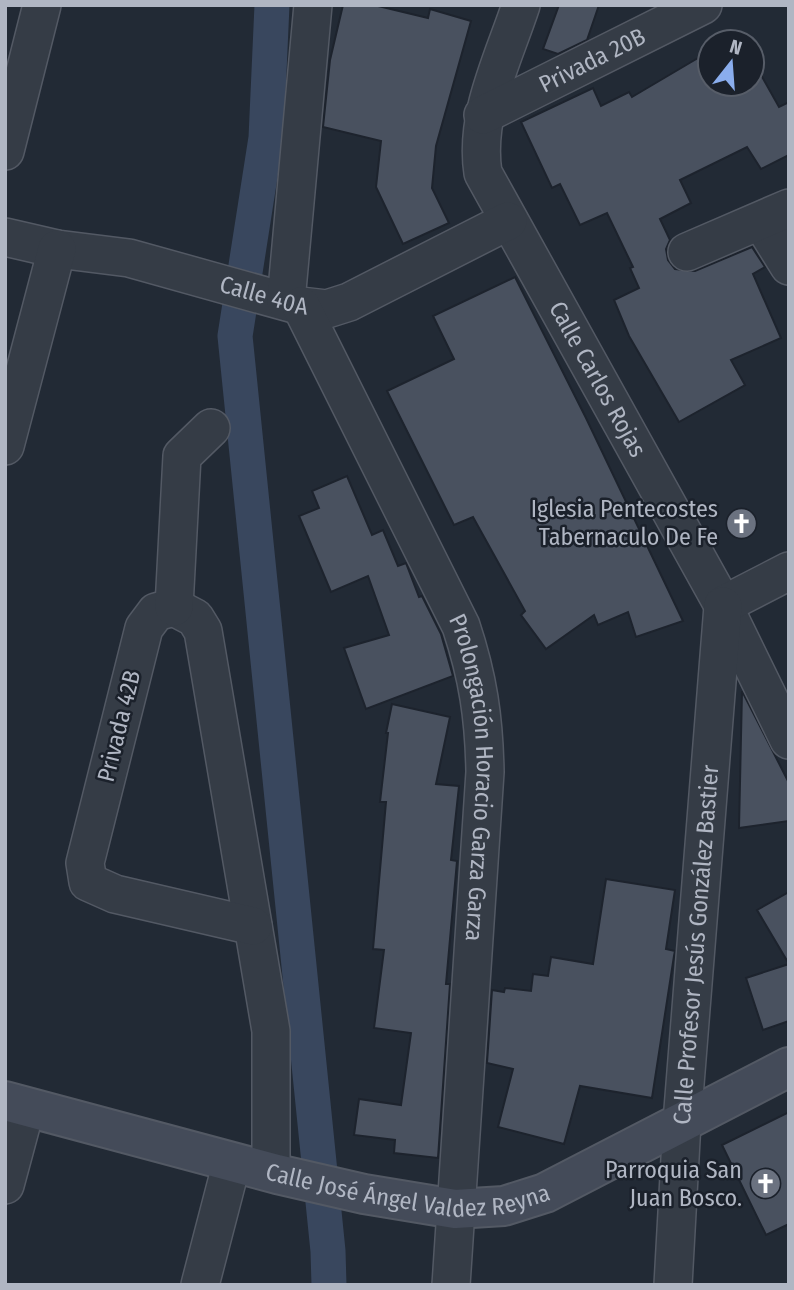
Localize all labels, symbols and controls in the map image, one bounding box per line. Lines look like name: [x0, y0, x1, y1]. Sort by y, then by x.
street label: Privada 20B: [534, 22, 650, 99]
north arrow: [696, 28, 766, 98]
text: N: [727, 35, 745, 60]
street label: Calle 40A: [217, 270, 310, 321]
street label: Calle Carlos Rojas: [543, 296, 652, 462]
place label: Iglesia Pentecostes Tabernaculo De Fe: [531, 495, 718, 551]
church icon: Iglesia Pentecostes Tabernaculo De Fe: [724, 506, 758, 540]
street label: Prolongación Horacio Garza Garza: [443, 609, 499, 942]
street label: Privada 42B: [92, 667, 146, 785]
street label: Calle Profesor Jesús González Bastier: [668, 763, 724, 1126]
place label: Parroquia San Juan Bosco.: [605, 1156, 742, 1212]
street label: Calle José Ángel Valdez Reyna: [263, 1158, 553, 1223]
church icon: Parroquia San Juan Bosco.: [748, 1167, 782, 1201]

